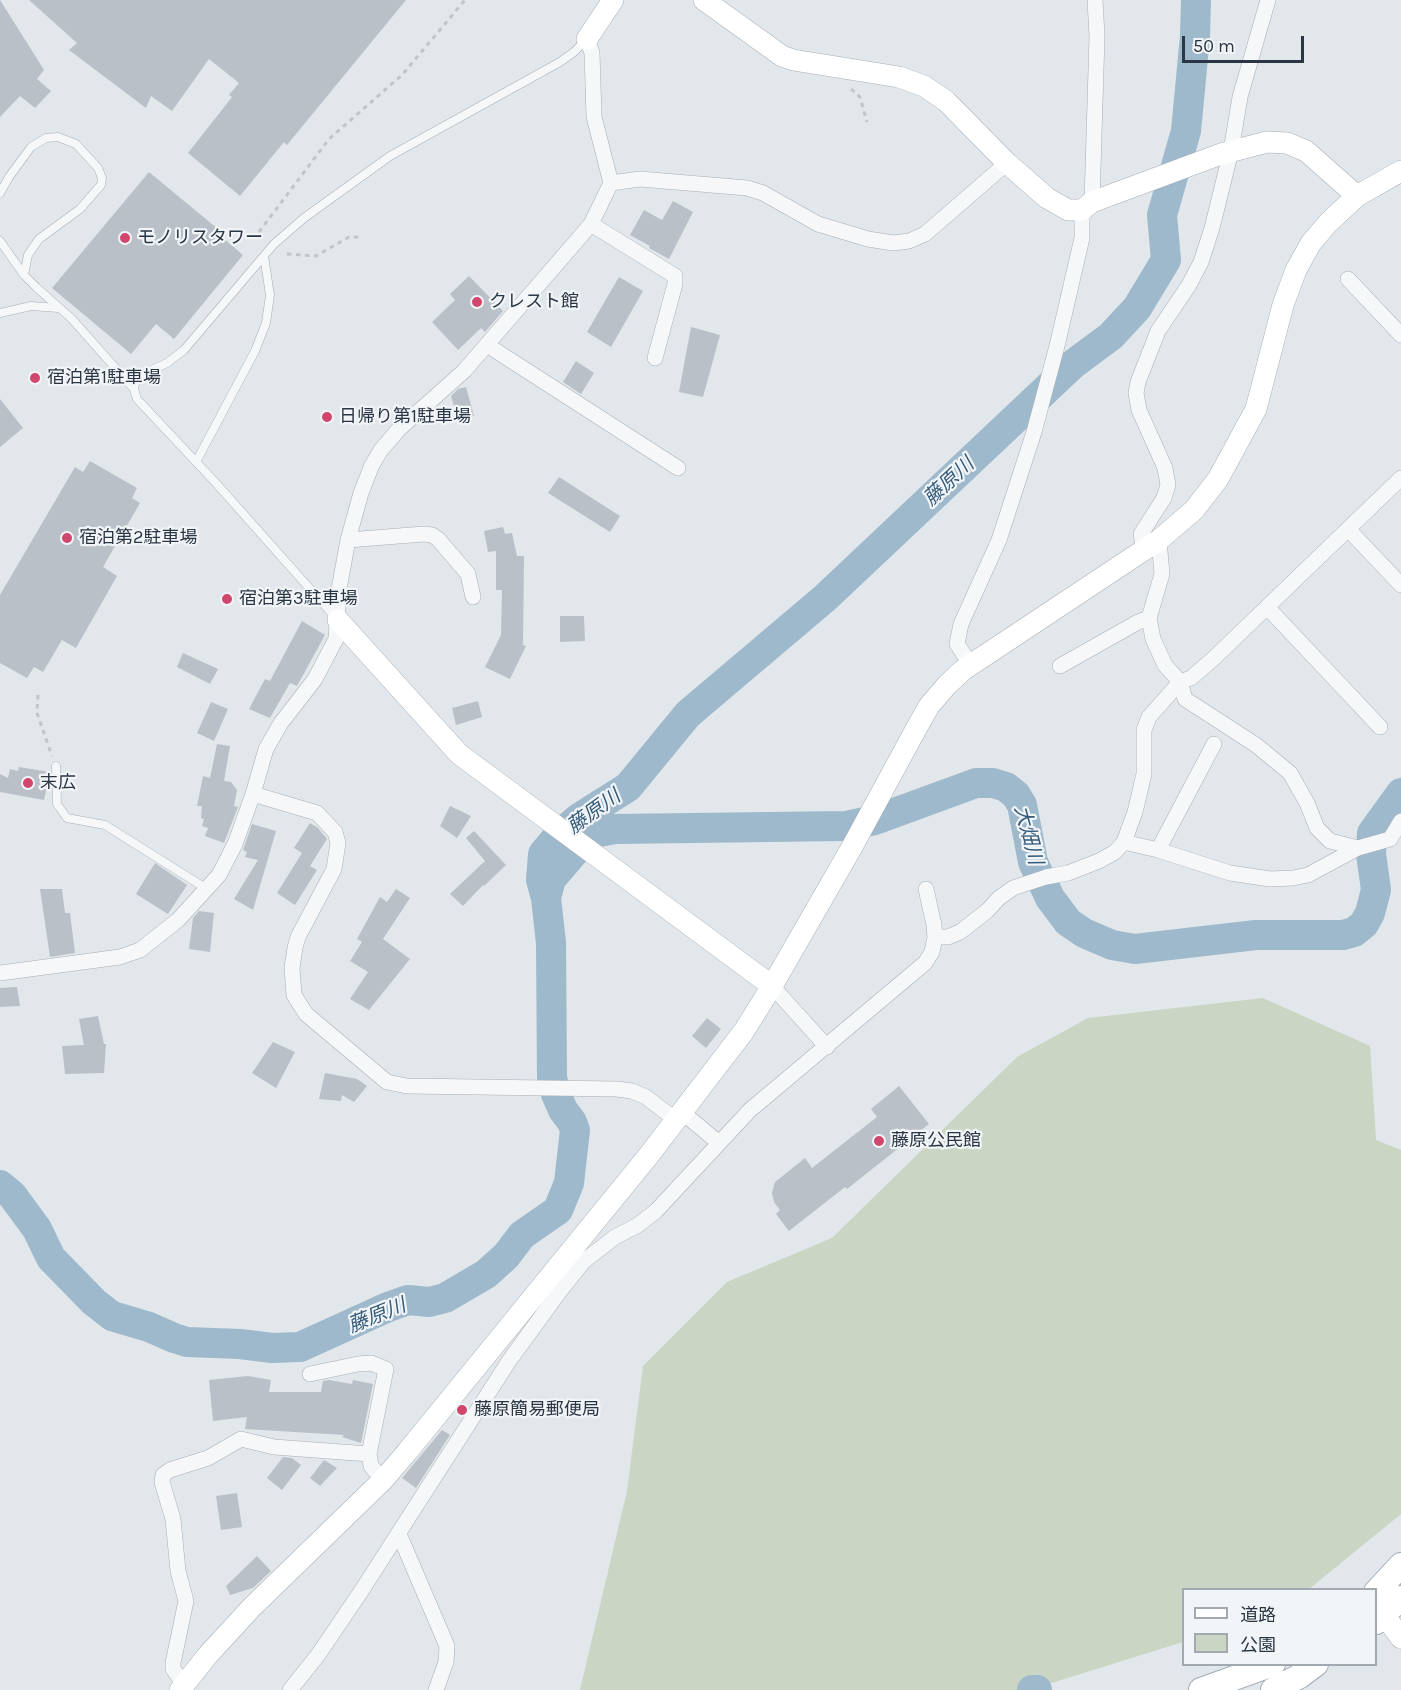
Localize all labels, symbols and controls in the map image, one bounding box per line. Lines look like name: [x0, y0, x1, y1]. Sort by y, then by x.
scale bar: [1185, 24, 1306, 62]
text: 50 m: [1193, 35, 1235, 57]
place label: モノリスタワー: [137, 227, 263, 249]
marker: モノリスタワー: [118, 231, 132, 245]
place label: クレスト館: [489, 291, 579, 313]
marker: クレスト館: [470, 295, 484, 309]
place label: 宿泊第1駐車場: [47, 367, 161, 389]
marker: 宿泊第1駐車場: [28, 371, 42, 385]
place label: 日帰り第1駐車場: [339, 406, 471, 428]
marker: 日帰り第1駐車場: [320, 410, 334, 424]
water label: 藤原川: [919, 453, 979, 511]
place label: 宿泊第2駐車場: [79, 527, 197, 549]
marker: 宿泊第2駐車場: [60, 531, 74, 545]
place label: 宿泊第3駐車場: [239, 588, 358, 610]
marker: 宿泊第3駐車場: [220, 592, 234, 606]
place label: 末広: [40, 772, 76, 794]
marker: 末広: [21, 776, 35, 790]
water label: 藤原川: [563, 785, 625, 839]
water label: 大畑川: [1009, 803, 1047, 867]
place label: 藤原公民館: [891, 1130, 981, 1152]
marker: 藤原公民館: [872, 1134, 886, 1148]
water label: 藤原川: [345, 1294, 409, 1338]
place label: 藤原簡易郵便局: [474, 1399, 600, 1421]
marker: 藤原簡易郵便局: [455, 1403, 469, 1417]
legend: [1182, 1588, 1377, 1666]
text: 道路: [1240, 1604, 1276, 1626]
text: 公園: [1240, 1634, 1276, 1656]

